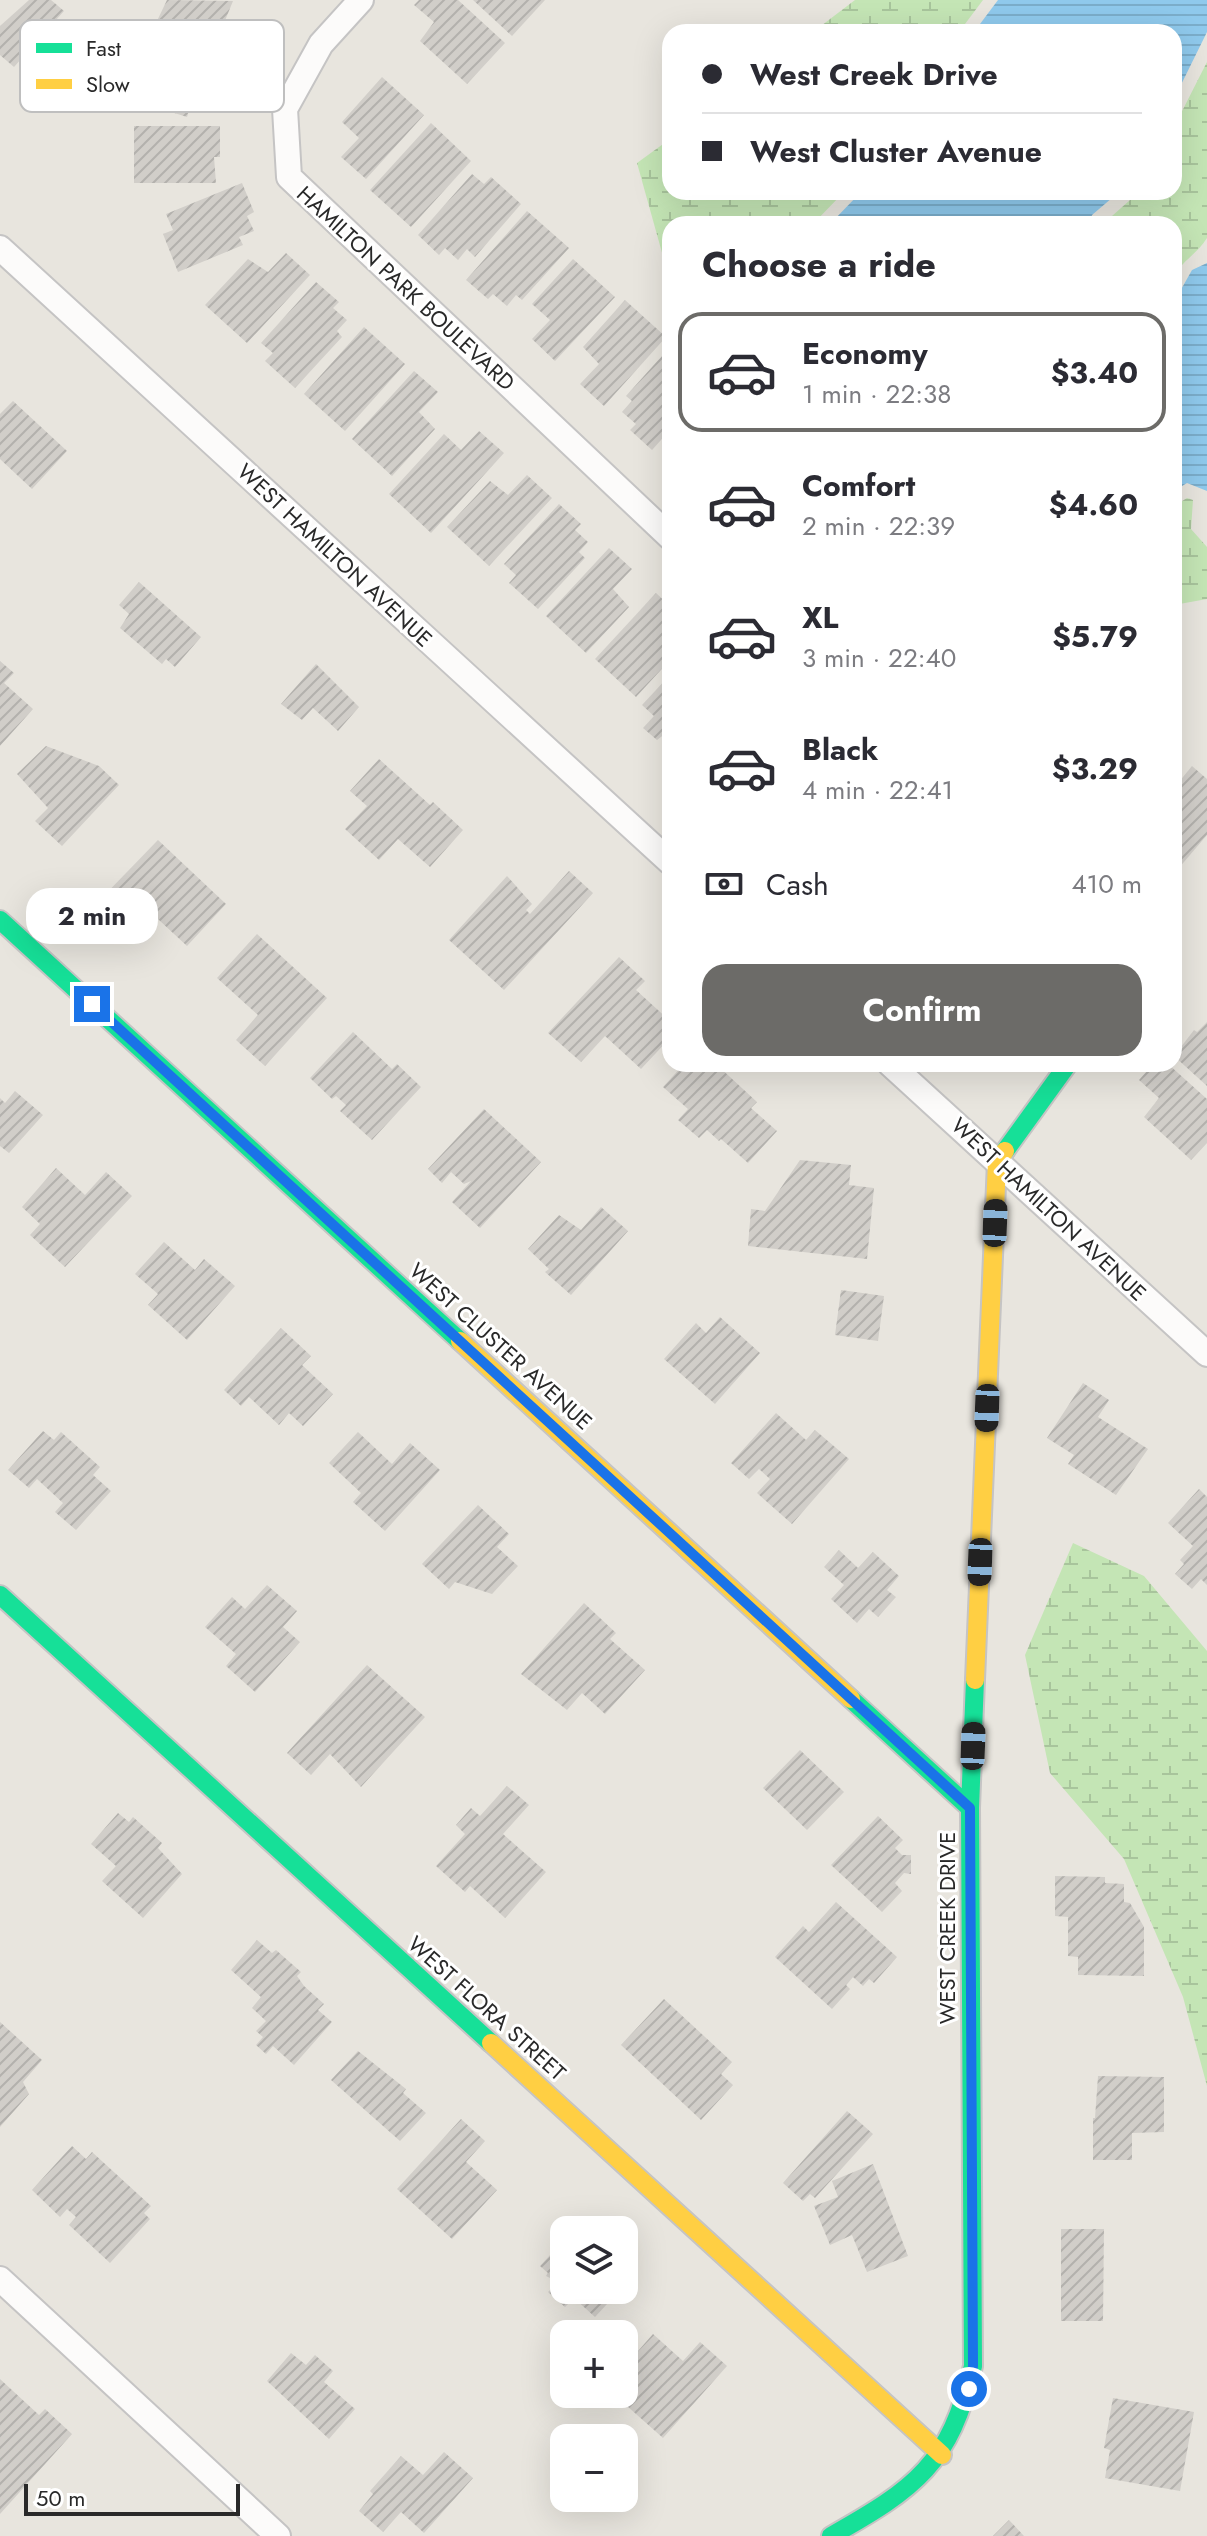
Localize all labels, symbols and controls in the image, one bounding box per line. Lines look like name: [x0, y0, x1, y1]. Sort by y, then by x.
legend: [20, 20, 284, 112]
text: Fast: [86, 32, 122, 64]
text: West Creek Drive: [750, 53, 998, 96]
text: Slow: [86, 68, 130, 100]
text: West Cluster Avenue: [750, 130, 1042, 173]
street label: HAMILTON PARK BOULEVARD: [290, 178, 522, 398]
text: Choose a ride: [702, 238, 936, 290]
text: Economy: [802, 332, 928, 375]
icon: car: [706, 336, 778, 408]
text: $3.40: [1051, 351, 1138, 394]
text: 1 min · 22:38: [802, 375, 951, 413]
street label: WEST HAMILTON AVENUE: [230, 456, 440, 654]
text: Comfort: [802, 464, 915, 507]
icon: car: [706, 468, 778, 540]
text: $4.60: [1049, 483, 1138, 526]
text: 2 min · 22:39: [802, 507, 955, 545]
text: XL: [802, 596, 838, 639]
icon: car: [706, 600, 778, 672]
text: $5.79: [1052, 615, 1138, 658]
text: 3 min · 22:40: [802, 639, 956, 677]
text: Black: [802, 728, 878, 771]
icon: car: [706, 732, 778, 804]
text: $3.29: [1052, 747, 1138, 790]
text: 4 min · 22:41: [802, 771, 953, 809]
icon: cash: [702, 862, 746, 906]
text: Cash: [766, 863, 829, 906]
text: 410 m: [1071, 865, 1142, 903]
callout: 2 min: [26, 888, 158, 944]
text: 2 min: [58, 897, 126, 935]
button: Confirm: [702, 964, 1142, 1056]
route end: [74, 986, 110, 1022]
street label: WEST HAMILTON AVENUE: [944, 1110, 1154, 1308]
car: [982, 1199, 1008, 1247]
street label: WEST CLUSTER AVENUE: [402, 1255, 600, 1437]
car: [974, 1384, 1000, 1432]
car: [967, 1538, 993, 1586]
car: [960, 1722, 986, 1770]
street label: WEST CREEK DRIVE: [931, 1832, 963, 2024]
street label: WEST FLORA STREET: [401, 1928, 574, 2088]
map controls: [550, 2216, 638, 2512]
button: layers: [550, 2216, 638, 2304]
button: +: [550, 2320, 638, 2408]
route start: [951, 2371, 987, 2407]
button: −: [550, 2424, 638, 2512]
scale bar: [24, 2480, 240, 2516]
text: 50 m: [36, 2482, 85, 2514]

